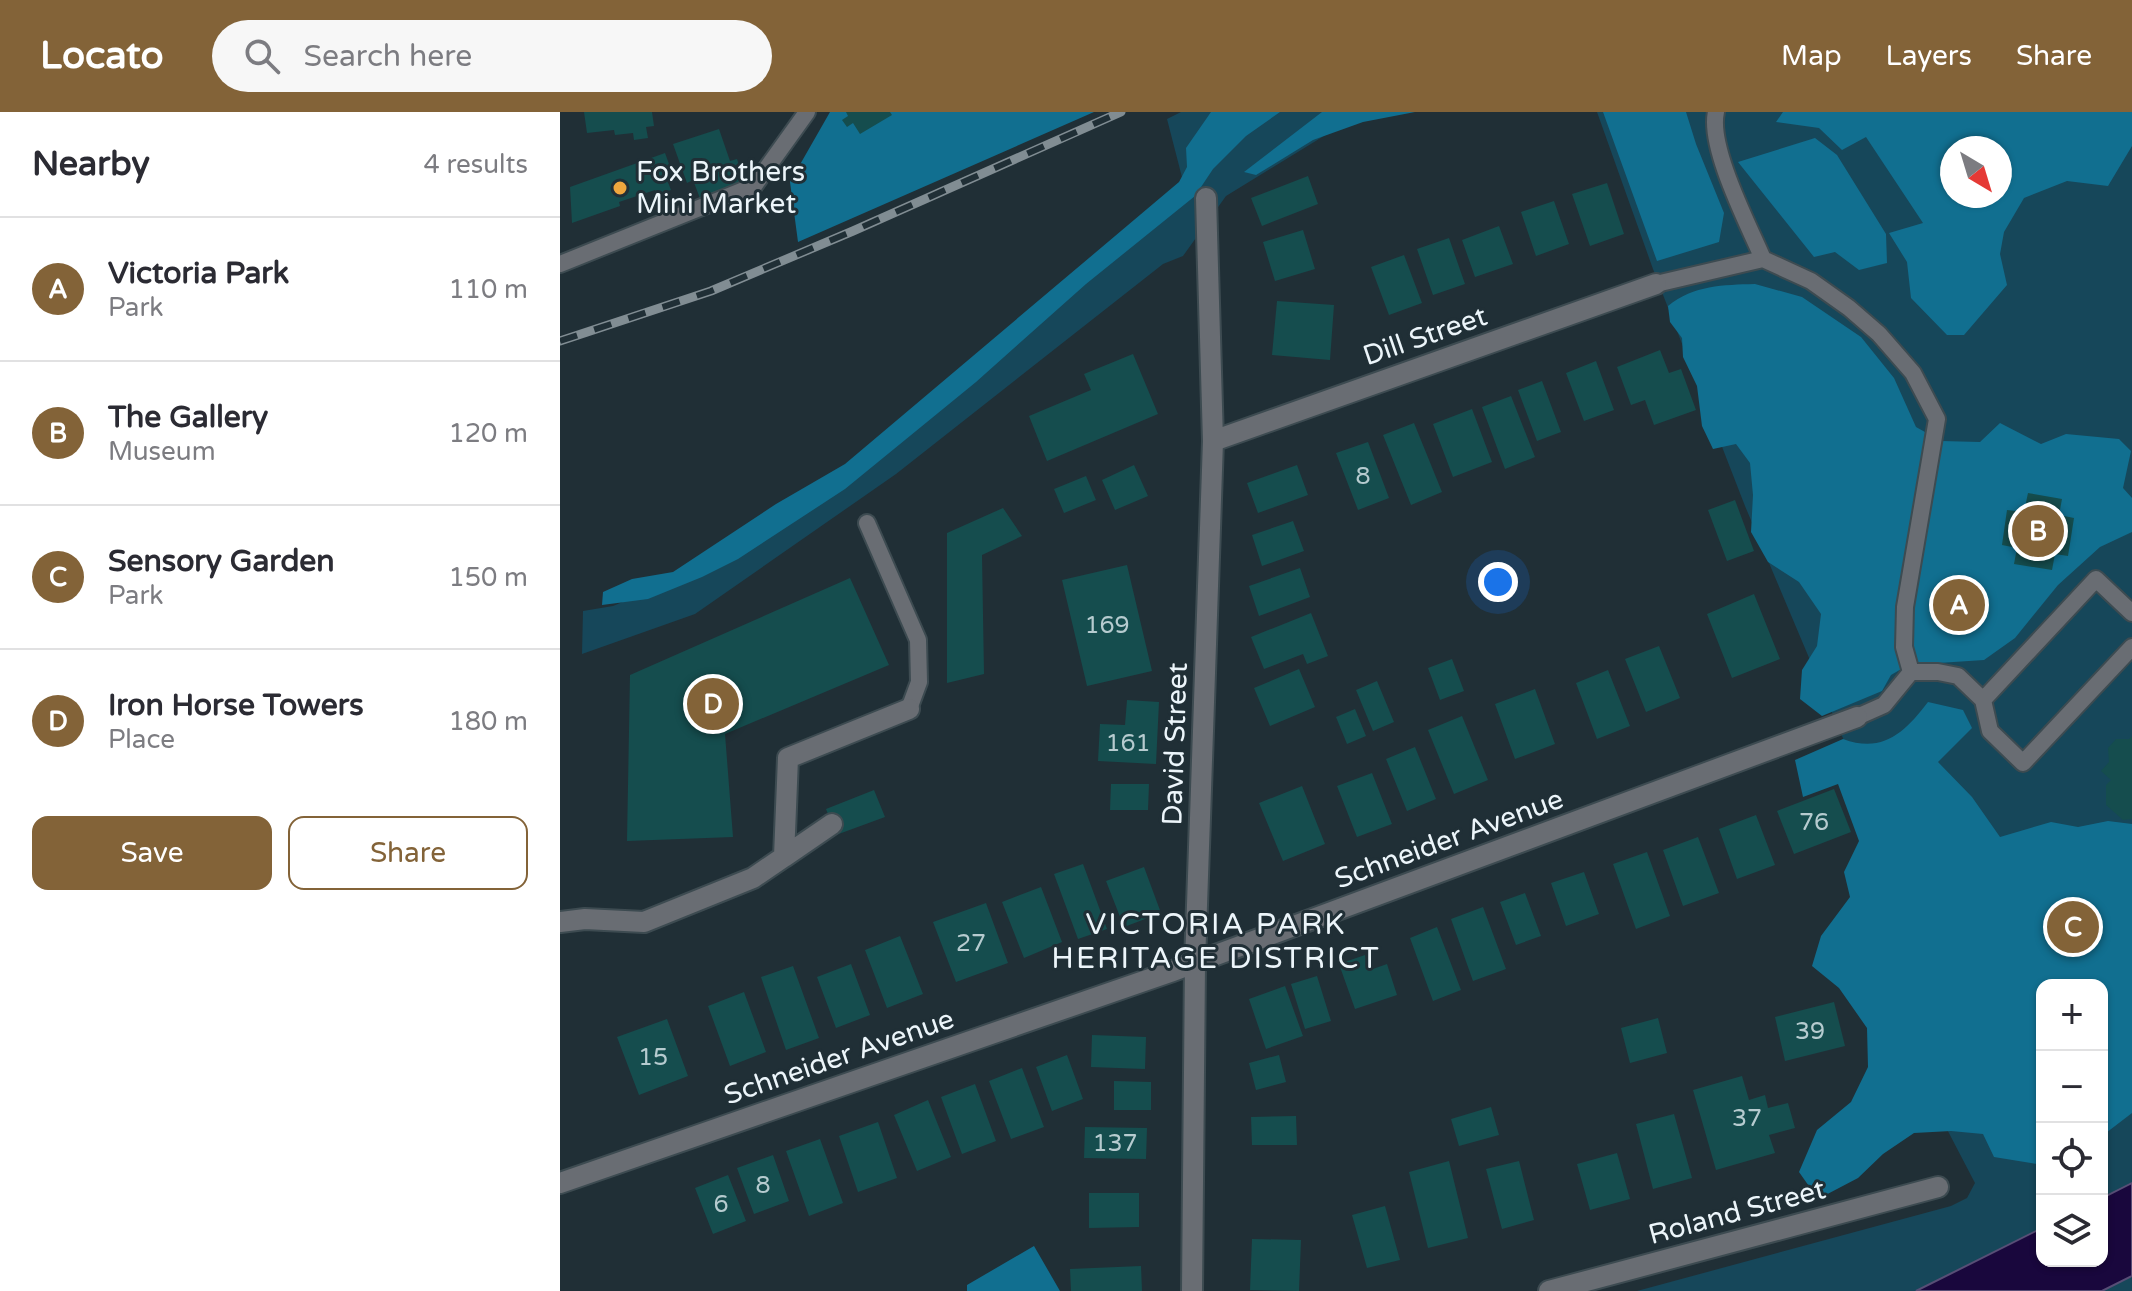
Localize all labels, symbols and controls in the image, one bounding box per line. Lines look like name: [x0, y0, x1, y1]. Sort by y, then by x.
search box: [212, 20, 772, 92]
text: Locato: [40, 33, 164, 79]
icon: search: [240, 34, 284, 78]
text: Search here: [304, 38, 472, 75]
text: Map: [1781, 39, 1842, 73]
text: Layers: [1886, 39, 1972, 73]
text: Share: [2016, 39, 2092, 73]
north arrow: [1940, 136, 2012, 208]
text: Nearby: [32, 144, 150, 185]
text: 4 results: [423, 149, 528, 180]
place label: Fox Brothers Mini Market: [636, 155, 805, 221]
marker: Fox Brothers Mini Market: [611, 179, 629, 197]
text: Victoria Park: [108, 255, 289, 292]
text: A: [48, 274, 68, 305]
text: 110 m: [448, 274, 528, 305]
text: Park: [108, 292, 164, 323]
street label: Dill Street: [1358, 299, 1492, 373]
text: The Gallery: [108, 399, 268, 436]
text: B: [49, 418, 67, 449]
text: 120 m: [448, 418, 528, 449]
text: Museum: [108, 436, 216, 467]
house number: 8: [1355, 462, 1371, 491]
pin: B: [2012, 501, 2064, 561]
text: Sensory Garden: [108, 543, 335, 580]
text: C: [49, 562, 67, 593]
text: 150 m: [448, 562, 528, 593]
your location: [1478, 562, 1518, 602]
pin: A: [1933, 575, 1985, 635]
text: Park: [108, 580, 164, 611]
house number: 169: [1084, 611, 1130, 640]
street label: David Street: [1155, 662, 1195, 826]
pin: D: [687, 674, 739, 734]
text: Iron Horse Towers: [108, 687, 364, 724]
text: D: [48, 706, 68, 737]
text: 180 m: [448, 706, 528, 737]
text: Place: [108, 724, 175, 755]
house number: 161: [1105, 729, 1151, 758]
street label: Schneider Avenue: [1330, 782, 1568, 896]
house number: 76: [1799, 808, 1829, 837]
button: Save: [32, 816, 272, 890]
button: Share: [288, 816, 528, 890]
pin: C: [2047, 897, 2099, 957]
district label: VICTORIA PARK HERITAGE DISTRICT: [1051, 906, 1381, 977]
house number: 27: [956, 929, 986, 958]
map controls: [2036, 979, 2108, 1267]
button: +: [2036, 979, 2108, 1051]
street label: Schneider Avenue: [720, 1002, 958, 1112]
house number: 39: [1795, 1017, 1825, 1046]
house number: 15: [638, 1043, 668, 1072]
button: −: [2036, 1051, 2108, 1123]
house number: 37: [1732, 1104, 1762, 1133]
button: locate: [2036, 1123, 2108, 1195]
house number: 137: [1092, 1129, 1138, 1158]
house number: 8: [755, 1171, 771, 1200]
street label: Roland Street: [1645, 1172, 1829, 1252]
house number: 6: [713, 1190, 729, 1219]
button: layers: [2036, 1195, 2108, 1267]

